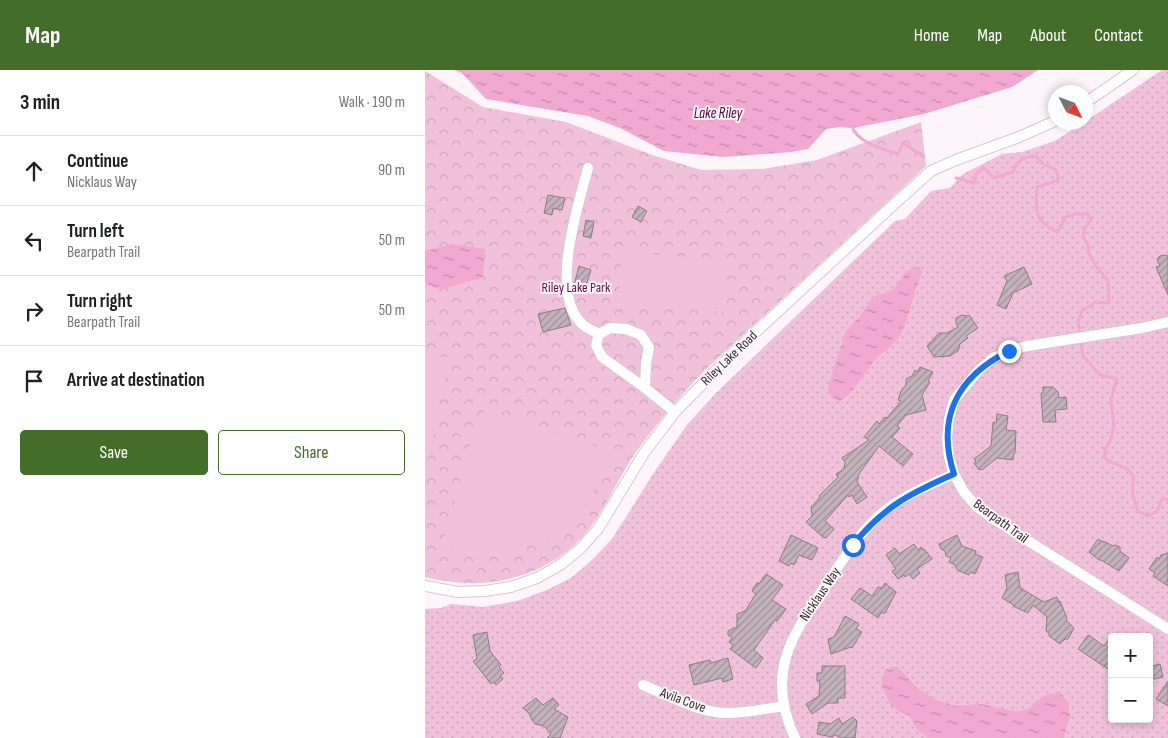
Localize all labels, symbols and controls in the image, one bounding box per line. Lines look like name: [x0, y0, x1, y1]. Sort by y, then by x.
text: Map: [25, 21, 60, 50]
text: Home: [914, 25, 949, 46]
text: Map: [977, 25, 1002, 46]
text: About: [1030, 25, 1066, 46]
text: Contact: [1094, 25, 1143, 46]
north arrow: [1048, 85, 1093, 130]
text: 3 min: [20, 90, 60, 115]
text: Walk · 190 m: [339, 93, 405, 112]
water label: Lake Riley: [694, 104, 744, 123]
text: Continue: [67, 150, 128, 173]
icon: ahead: [20, 157, 48, 185]
text: 90 m: [378, 161, 405, 180]
text: Nicklaus Way: [67, 173, 137, 192]
text: Turn left: [67, 220, 124, 243]
icon: left: [20, 227, 48, 255]
text: 50 m: [379, 231, 405, 250]
text: Bearpath Trail: [67, 243, 140, 262]
park label: Riley Lake Park: [542, 279, 611, 296]
text: Turn right: [67, 290, 132, 313]
icon: right: [20, 297, 48, 325]
text: 50 m: [379, 301, 405, 320]
text: Bearpath Trail: [67, 313, 140, 332]
street label: Riley Lake Road: [697, 327, 761, 389]
route end: [998, 340, 1021, 363]
icon: arrive: [20, 367, 48, 395]
text: Arrive at destination: [67, 369, 205, 392]
button: Save: [20, 430, 208, 475]
button: Share: [218, 430, 405, 475]
street label: Bearpath Trail: [970, 495, 1032, 547]
route start: [842, 534, 865, 557]
street label: Nicklaus Way: [796, 563, 844, 624]
map controls: [1108, 633, 1153, 723]
button: +: [1108, 633, 1153, 678]
button: −: [1108, 678, 1153, 723]
street label: Avila Cove: [657, 684, 708, 716]

